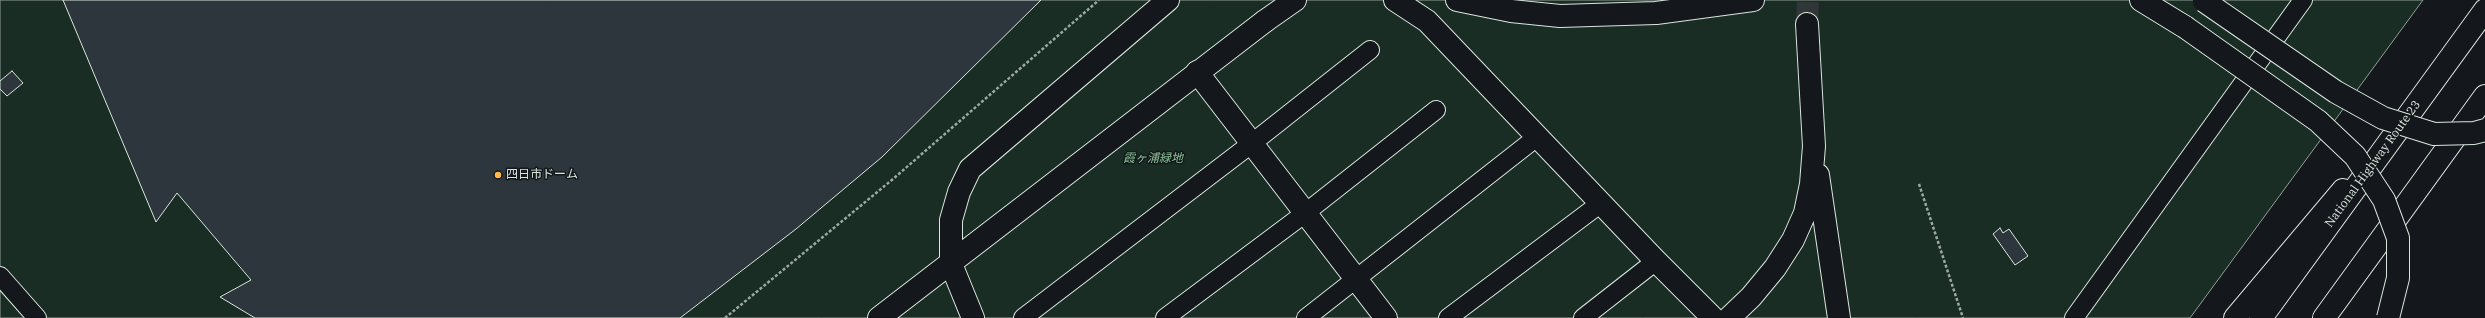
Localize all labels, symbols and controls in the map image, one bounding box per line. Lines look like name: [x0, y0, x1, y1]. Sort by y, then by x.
street label: National Highway Route 23: [2322, 98, 2424, 230]
park label: 霞ヶ浦緑地: [1123, 152, 1183, 166]
place label: 四日市ドーム: [506, 168, 578, 182]
marker: 四日市ドーム: [493, 170, 503, 180]

